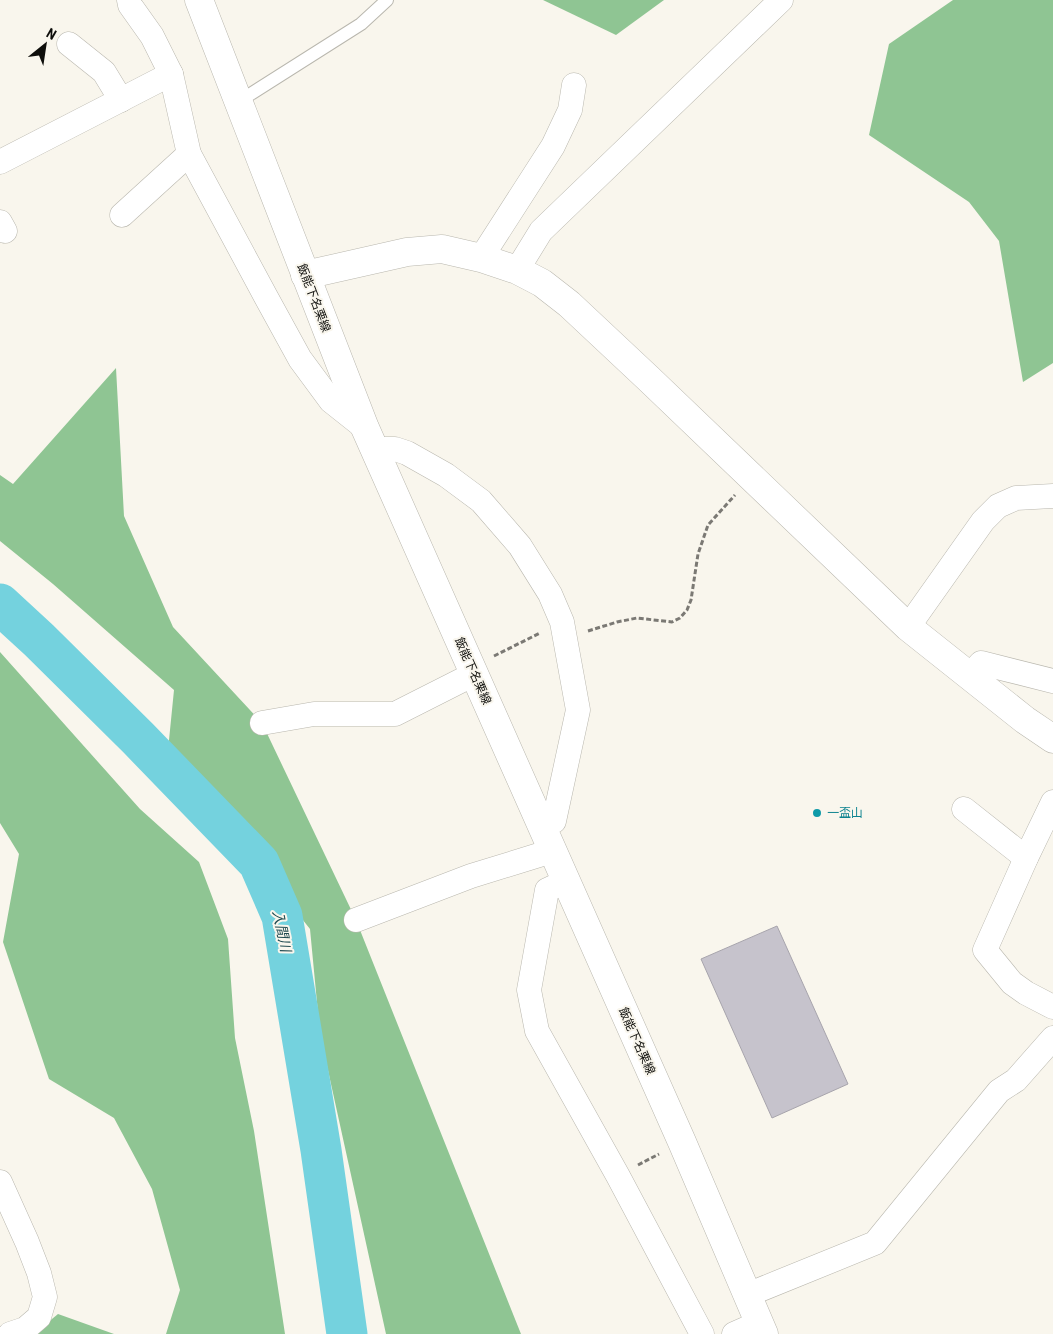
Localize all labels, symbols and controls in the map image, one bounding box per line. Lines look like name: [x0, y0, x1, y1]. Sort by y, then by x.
north arrow: [20, 20, 70, 70]
text: N: [44, 25, 59, 43]
street label: 飯能下名栗線: [295, 262, 333, 334]
street label: 飯能下名栗線: [452, 635, 494, 707]
place label: 一盃山: [827, 806, 863, 820]
marker: 一盃山: [811, 807, 823, 819]
water label: 入間川: [270, 909, 295, 955]
street label: 飯能下名栗線: [616, 1005, 658, 1077]

